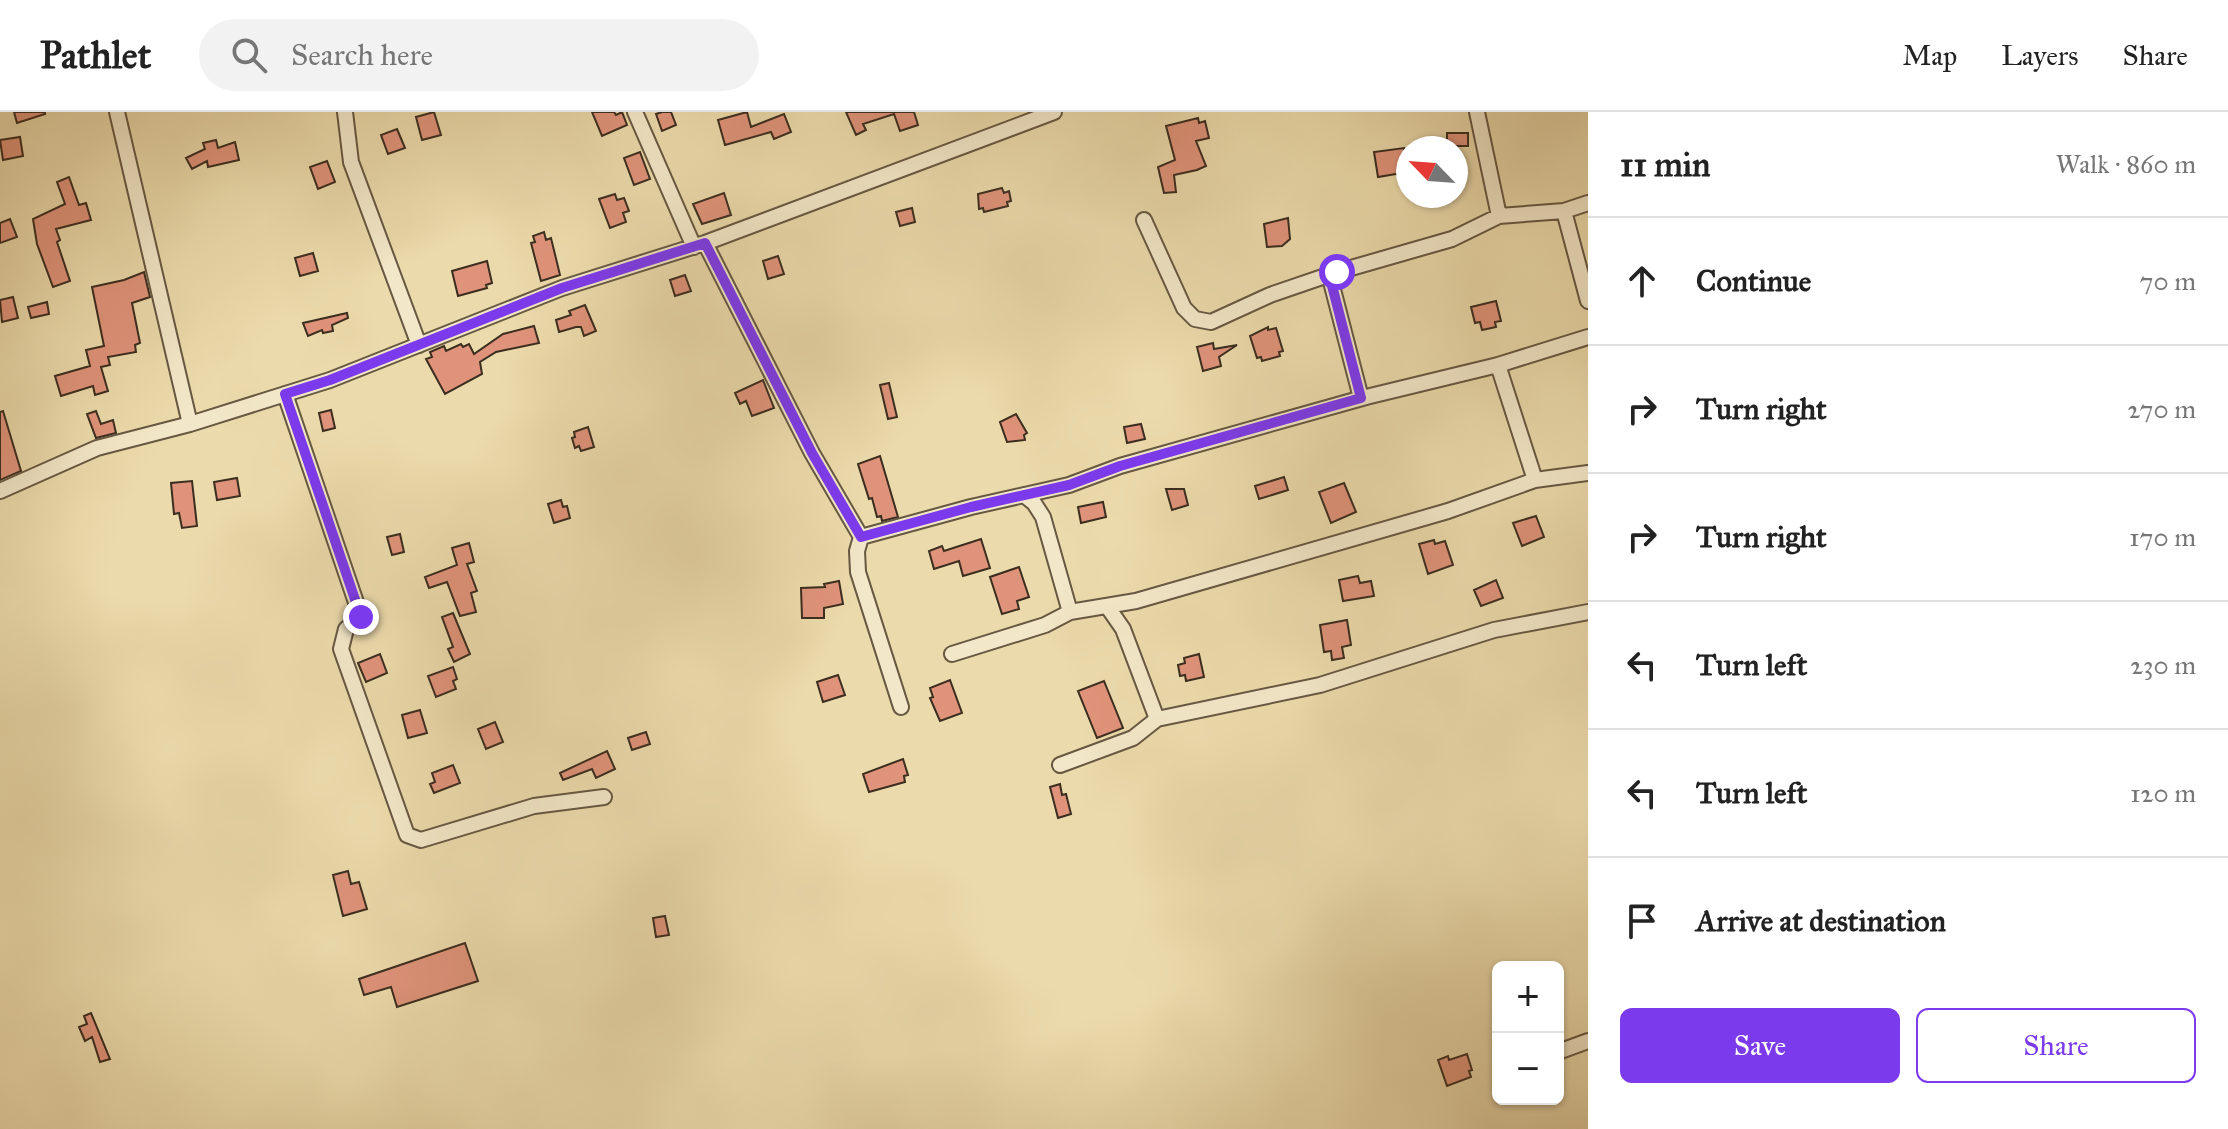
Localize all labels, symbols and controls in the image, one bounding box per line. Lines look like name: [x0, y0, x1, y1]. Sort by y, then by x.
search box: [199, 19, 759, 91]
text: Pathlet: [40, 32, 151, 78]
icon: search: [227, 33, 271, 77]
text: Search here: [291, 37, 433, 73]
text: Map: [1902, 38, 1957, 73]
text: Layers: [2001, 38, 2079, 73]
text: Share: [2123, 38, 2188, 73]
north arrow: [1396, 136, 1468, 208]
text: 11 min: [1620, 144, 1711, 185]
text: Walk · 860 m: [2056, 148, 2196, 180]
route start: [1319, 254, 1355, 290]
icon: ahead: [1620, 259, 1664, 303]
text: Continue: [1696, 263, 1811, 299]
text: 70 m: [2140, 265, 2196, 297]
icon: right: [1620, 387, 1664, 431]
text: Turn right: [1696, 391, 1827, 427]
text: 270 m: [2127, 393, 2196, 425]
icon: right: [1620, 515, 1664, 559]
text: Turn right: [1696, 519, 1827, 555]
text: 170 m: [2129, 521, 2196, 553]
route end: [343, 599, 379, 635]
icon: left: [1620, 643, 1664, 687]
text: Turn left: [1696, 647, 1807, 683]
text: 230 m: [2130, 649, 2196, 681]
icon: left: [1620, 771, 1664, 815]
text: Turn left: [1696, 775, 1807, 811]
text: 120 m: [2130, 777, 2196, 809]
icon: arrive: [1620, 899, 1664, 943]
text: Arrive at destination: [1696, 903, 1946, 939]
map controls: [1492, 961, 1564, 1105]
button: +: [1492, 961, 1564, 1033]
button: Save: [1620, 1008, 1900, 1083]
button: Share: [1916, 1008, 2196, 1083]
button: −: [1492, 1033, 1564, 1105]

